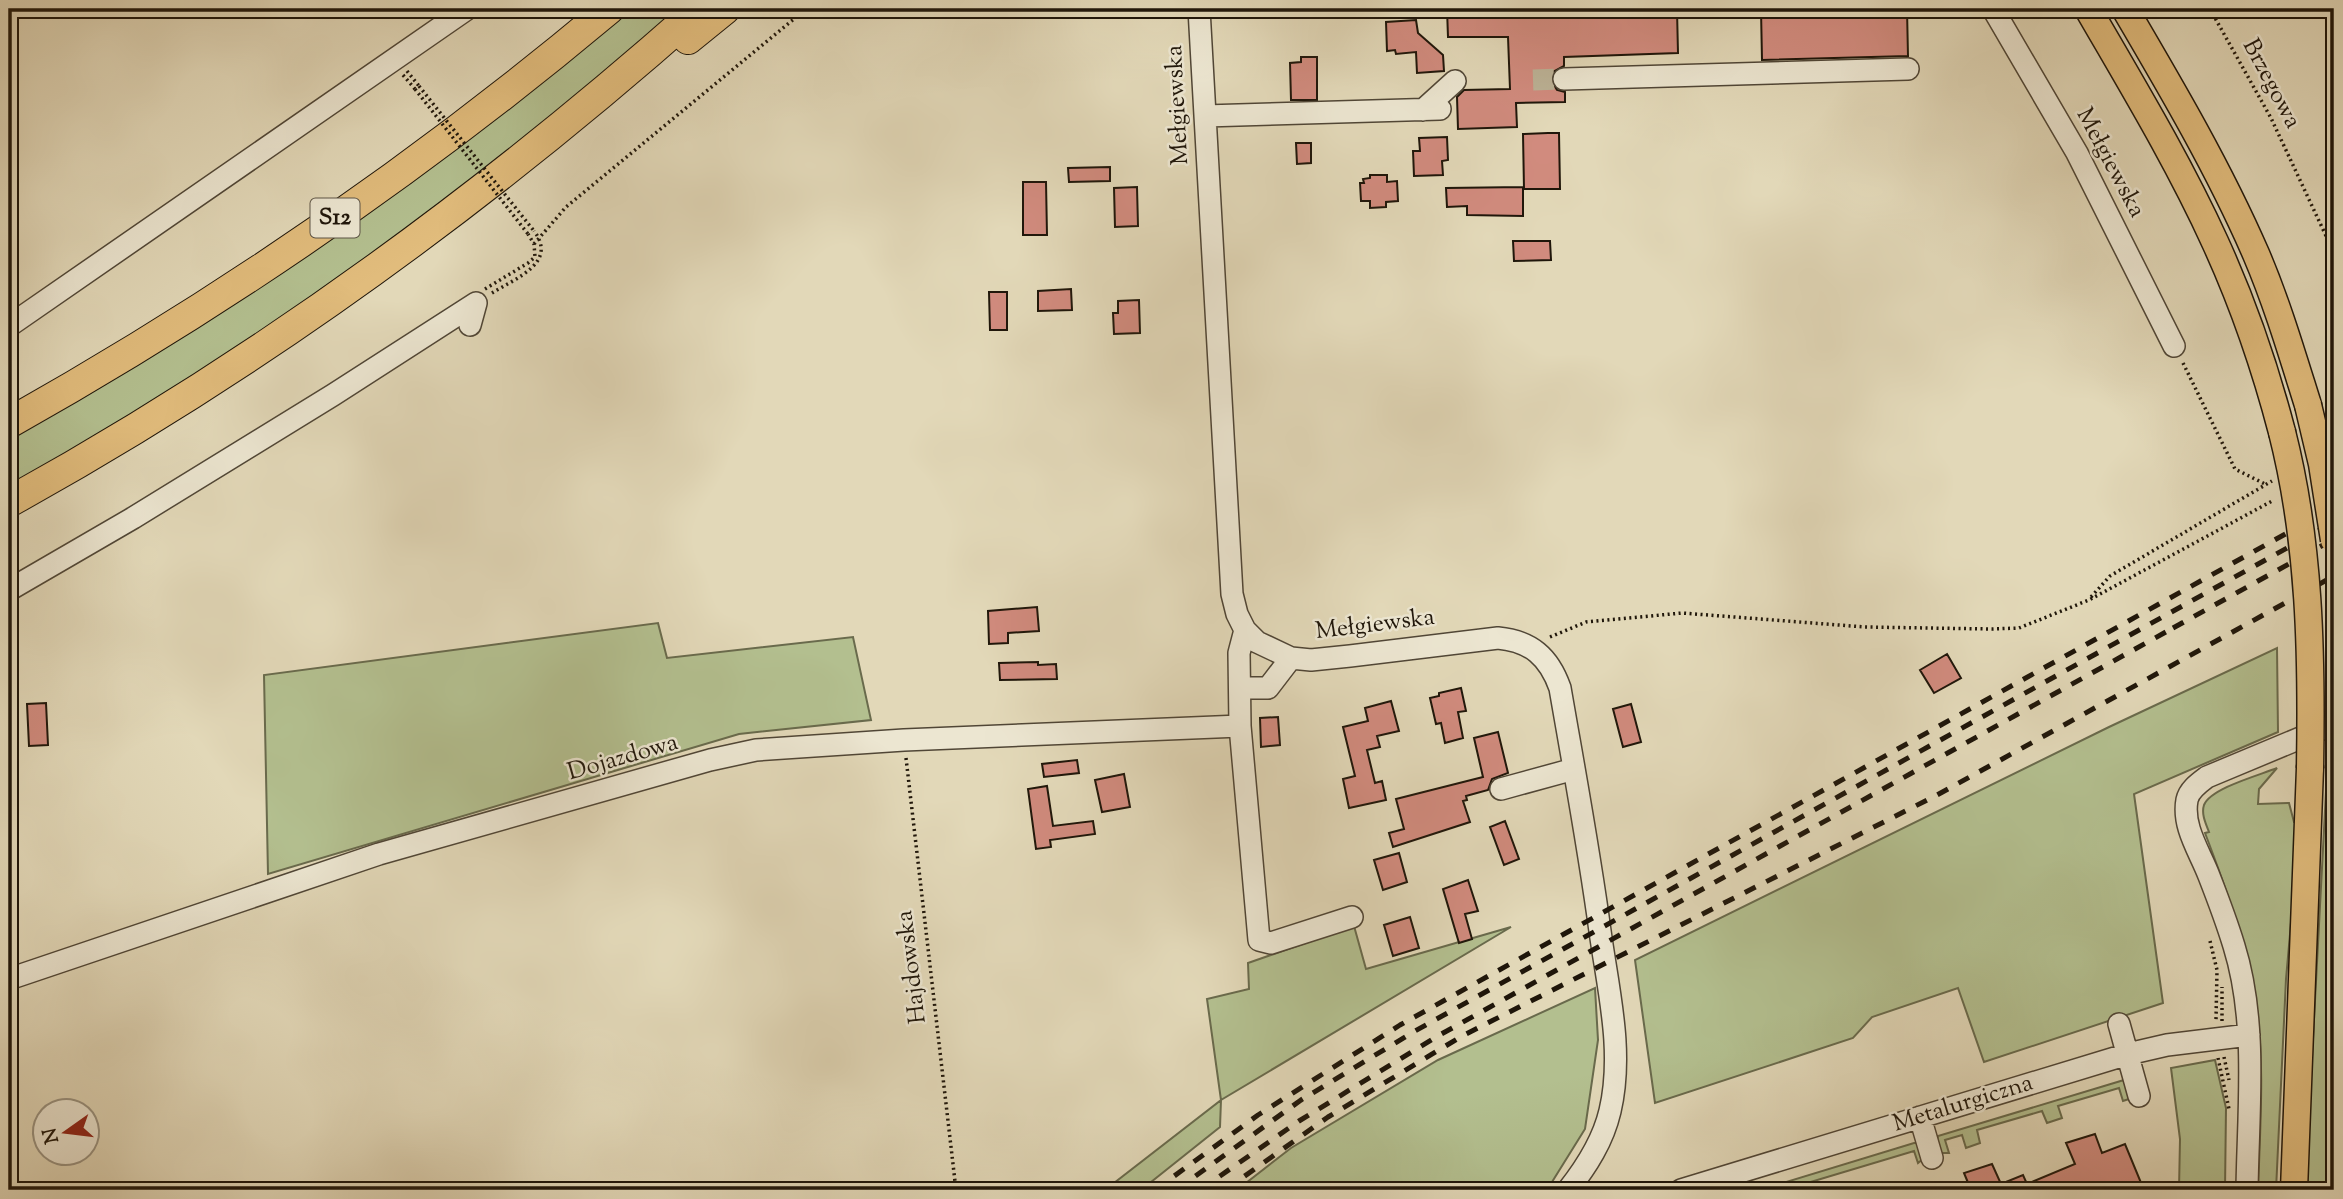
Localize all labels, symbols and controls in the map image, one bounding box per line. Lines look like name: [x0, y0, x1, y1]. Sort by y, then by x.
street label: Brzegowa: [2233, 33, 2309, 135]
street label: Mełgiewska: [1158, 44, 1198, 166]
street label: Mełgiewska: [2067, 102, 2153, 224]
road number: S12: [310, 198, 360, 238]
street label: Mełgiewska: [1313, 601, 1437, 649]
street label: Dojazdowa: [564, 726, 682, 790]
street label: Hajdowska: [888, 908, 936, 1026]
street label: Metalurgiczna: [1889, 1067, 2037, 1141]
north arrow: [32, 1098, 102, 1168]
text: N: [37, 1125, 67, 1146]

